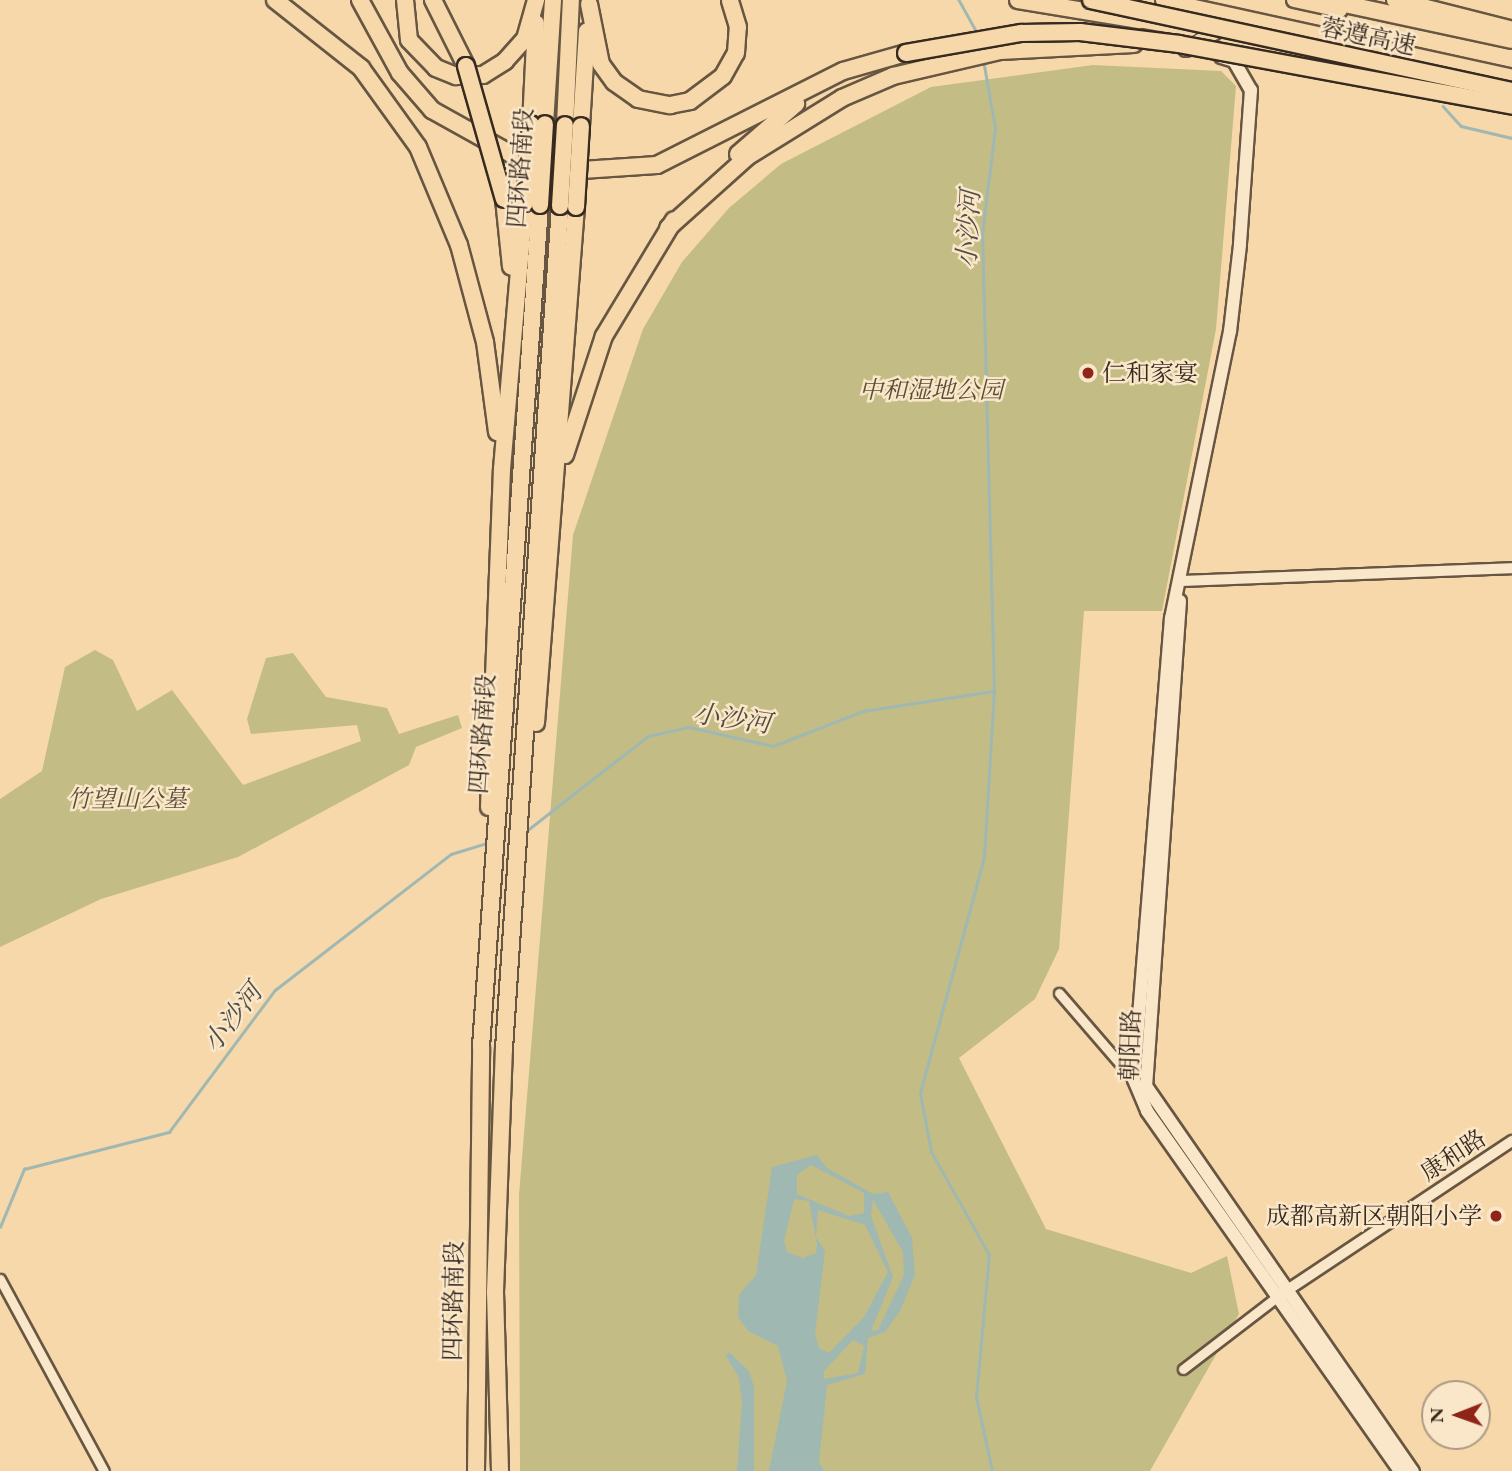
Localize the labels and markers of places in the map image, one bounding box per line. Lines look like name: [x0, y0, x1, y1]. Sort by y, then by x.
place label: 仁和家宴: [1102, 359, 1198, 387]
marker: 仁和家宴: [1080, 365, 1096, 381]
place label: 成都高新区朝阳小学: [1266, 1202, 1482, 1230]
marker: 成都高新区朝阳小学: [1488, 1208, 1504, 1224]

